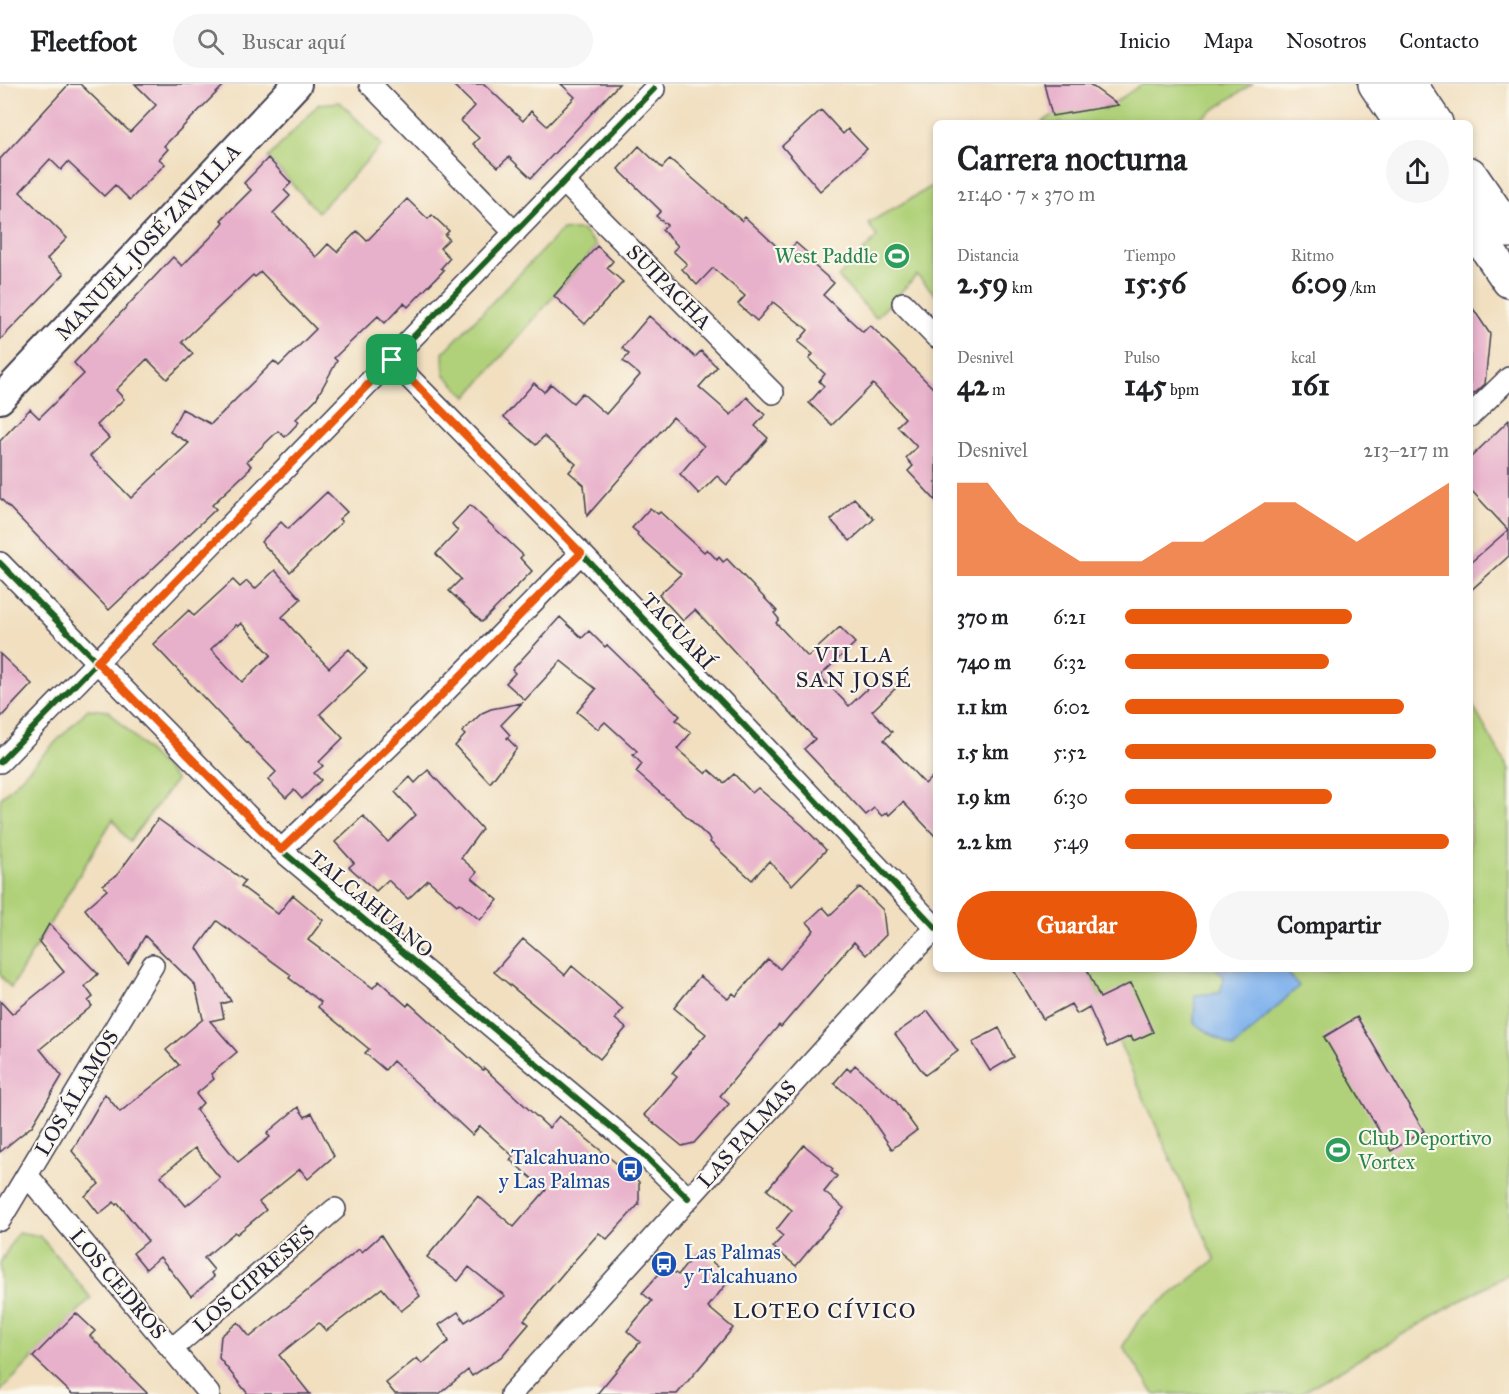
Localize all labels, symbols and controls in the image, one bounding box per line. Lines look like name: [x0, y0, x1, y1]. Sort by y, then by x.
search box: [173, 14, 593, 68]
text: Fleetfoot: [30, 24, 137, 59]
icon: search: [194, 25, 227, 58]
text: Buscar aquí: [242, 28, 345, 55]
text: Inicio: [1119, 28, 1170, 54]
text: Mapa: [1203, 28, 1253, 54]
text: Nosotros: [1286, 28, 1366, 54]
text: Contacto: [1399, 28, 1479, 54]
street label: MANUEL JOSÉ ZAVALLA: [49, 137, 246, 346]
text: Carrera nocturna: [957, 139, 1187, 179]
button: share: [1386, 140, 1449, 203]
text: 21:40 · 7 × 370 m: [957, 182, 1095, 206]
street label: SUIPACHA: [621, 239, 717, 335]
sports icon: West Paddle: [882, 241, 912, 271]
place label: West Paddle: [775, 243, 878, 269]
text: Distancia: [957, 246, 1019, 265]
text: Tiempo: [1124, 246, 1176, 265]
text: Ritmo: [1291, 246, 1334, 265]
text: 2.59: [957, 265, 1008, 301]
text: 15:56: [1124, 265, 1186, 301]
text: 6:09: [1291, 265, 1348, 301]
text: km: [1008, 278, 1033, 297]
text: /km: [1348, 278, 1376, 297]
pin: [366, 334, 417, 385]
icon: arrive: [375, 343, 408, 376]
text: Desnivel: [957, 348, 1013, 367]
text: Pulso: [1124, 348, 1160, 367]
text: kcal: [1291, 348, 1316, 367]
text: 42: [957, 367, 989, 403]
text: 145: [1124, 367, 1167, 403]
text: 161: [1291, 367, 1330, 403]
text: m: [989, 380, 1005, 399]
text: bpm: [1167, 380, 1199, 399]
text: Desnivel: [957, 438, 1028, 462]
text: 213–217 m: [1363, 438, 1449, 462]
street label: TACUARÍ: [636, 586, 722, 676]
text: 370 m: [957, 605, 1008, 629]
text: 6:21: [1053, 605, 1086, 629]
district label: VILLA SAN JOSÉ: [796, 641, 912, 693]
text: 740 m: [957, 650, 1011, 674]
text: 6:32: [1053, 650, 1086, 674]
text: 1.1 km: [957, 695, 1007, 719]
text: 6:02: [1053, 695, 1090, 719]
text: 1.5 km: [957, 740, 1008, 764]
text: 5:52: [1053, 740, 1087, 764]
text: 1.9 km: [957, 785, 1010, 809]
text: 6:30: [1053, 785, 1088, 809]
text: 2.2 km: [957, 830, 1012, 854]
text: 5:49: [1053, 830, 1089, 854]
street label: TALCAHUANO: [304, 845, 438, 963]
button: Guardar: [957, 891, 1197, 960]
button: Compartir: [1209, 891, 1449, 960]
street label: LOS ÁLAMOS: [29, 1025, 125, 1161]
street label: LAS PALMAS: [692, 1075, 802, 1193]
place label: Club Deportivo Vortex: [1357, 1125, 1492, 1175]
sports icon: Club Deportivo Vortex: [1323, 1135, 1353, 1165]
place label: Talcahuano y Las Palmas: [499, 1144, 610, 1194]
bus stop icon: Talcahuano y Las Palmas: [615, 1154, 645, 1184]
street label: LOS CIPRESES: [188, 1219, 320, 1339]
street label: LOS CEDROS: [64, 1223, 172, 1345]
place label: Las Palmas y Talcahuano: [684, 1239, 798, 1289]
bus stop icon: Las Palmas y Talcahuano: [649, 1249, 679, 1279]
district label: LOTEO CÍVICO: [733, 1297, 917, 1324]

